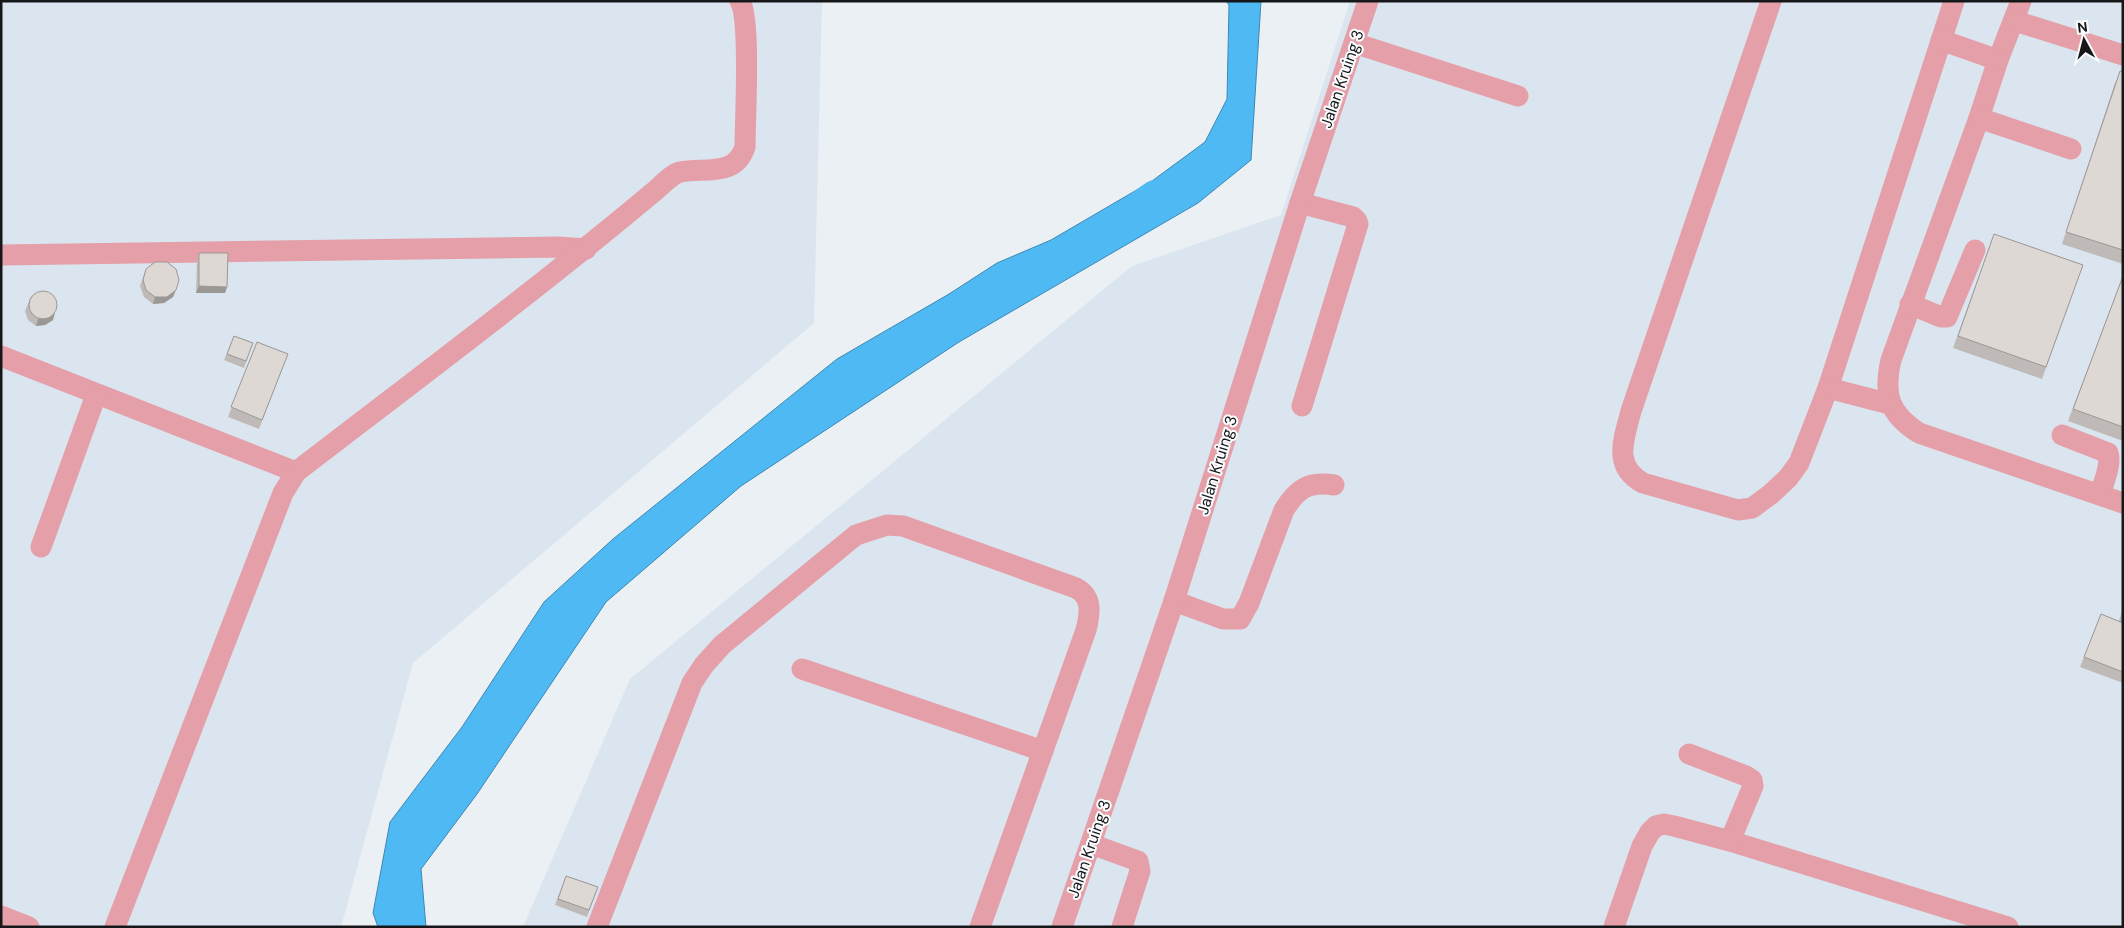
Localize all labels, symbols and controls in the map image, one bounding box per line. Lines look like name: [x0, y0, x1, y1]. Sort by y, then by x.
north arrow: [2059, 15, 2109, 65]
text: N: [2076, 18, 2089, 37]
street label: Jalan Kruing 3: [1315, 27, 1369, 131]
street label: Jalan Kruing 3: [1192, 413, 1242, 517]
street label: Jalan Kruing 3: [1062, 797, 1116, 901]

